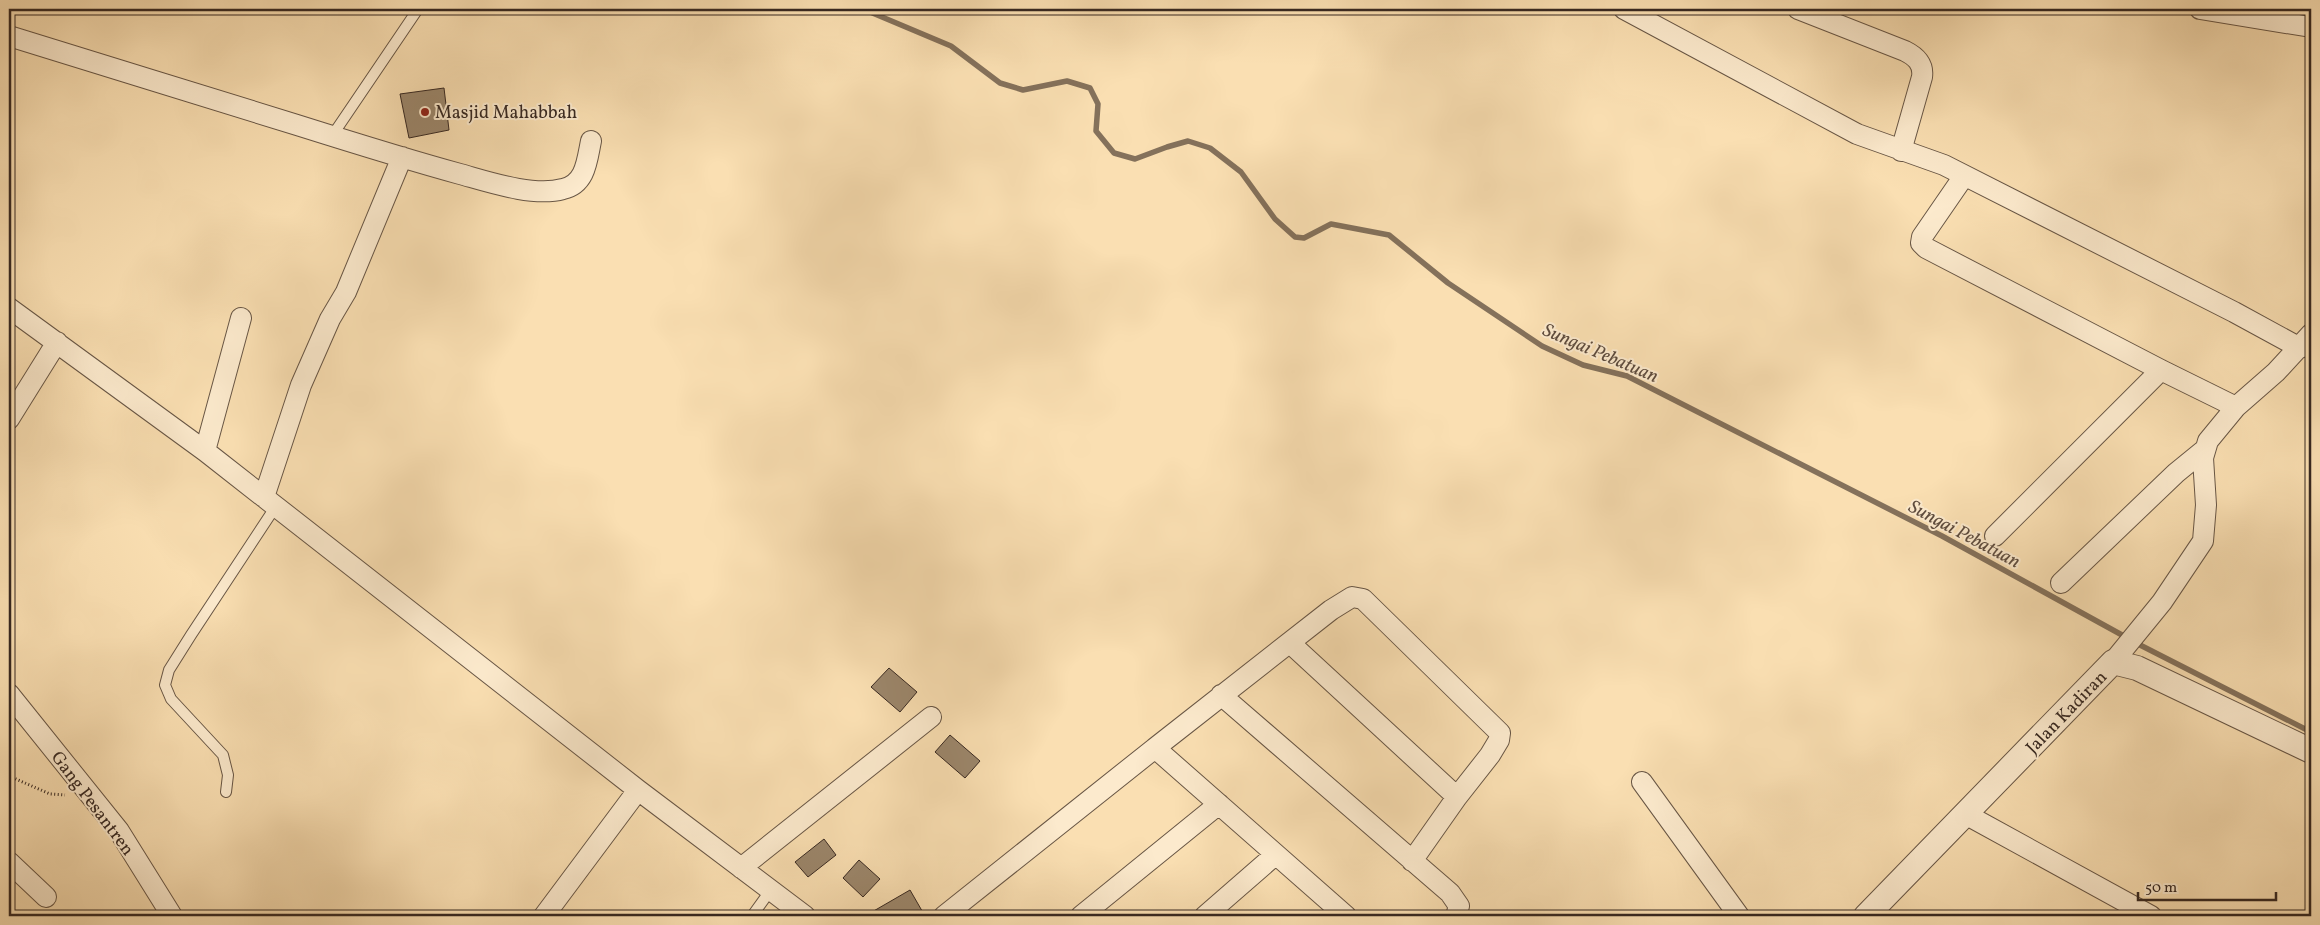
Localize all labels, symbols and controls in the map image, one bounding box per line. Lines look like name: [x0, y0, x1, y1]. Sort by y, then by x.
place label: Masjid Mahabbah: [435, 101, 578, 126]
marker: Masjid Mahabbah: [419, 106, 431, 118]
water label: Sungai Pebatuan: [1538, 318, 1662, 390]
water label: Sungai Pebatuan: [1903, 494, 2025, 575]
street label: Jalan Kadiran: [2021, 665, 2114, 760]
street label: Gang Pesantren: [44, 747, 140, 861]
scale bar: [2138, 870, 2275, 902]
text: 50 m: [2145, 878, 2177, 899]

